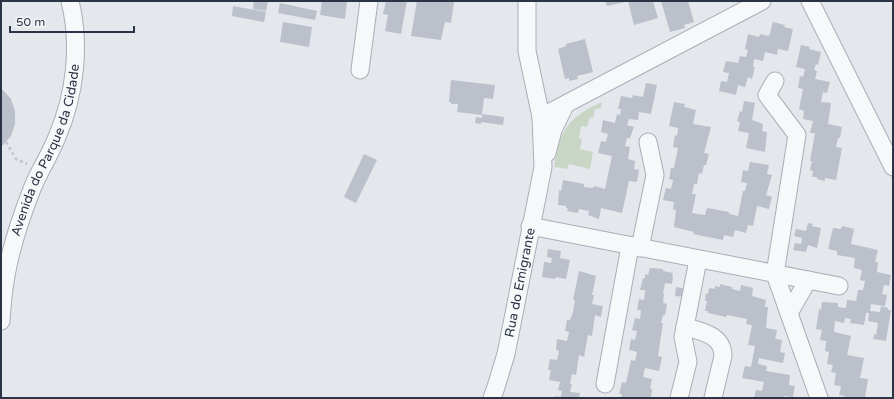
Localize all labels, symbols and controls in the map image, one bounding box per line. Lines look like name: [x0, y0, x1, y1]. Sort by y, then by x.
scale bar: [10, 8, 134, 34]
text: 50 m: [16, 15, 45, 29]
street label: Avenida do Parque da Cidade: [8, 63, 83, 238]
street label: Rua do Emigrante: [501, 226, 539, 339]

